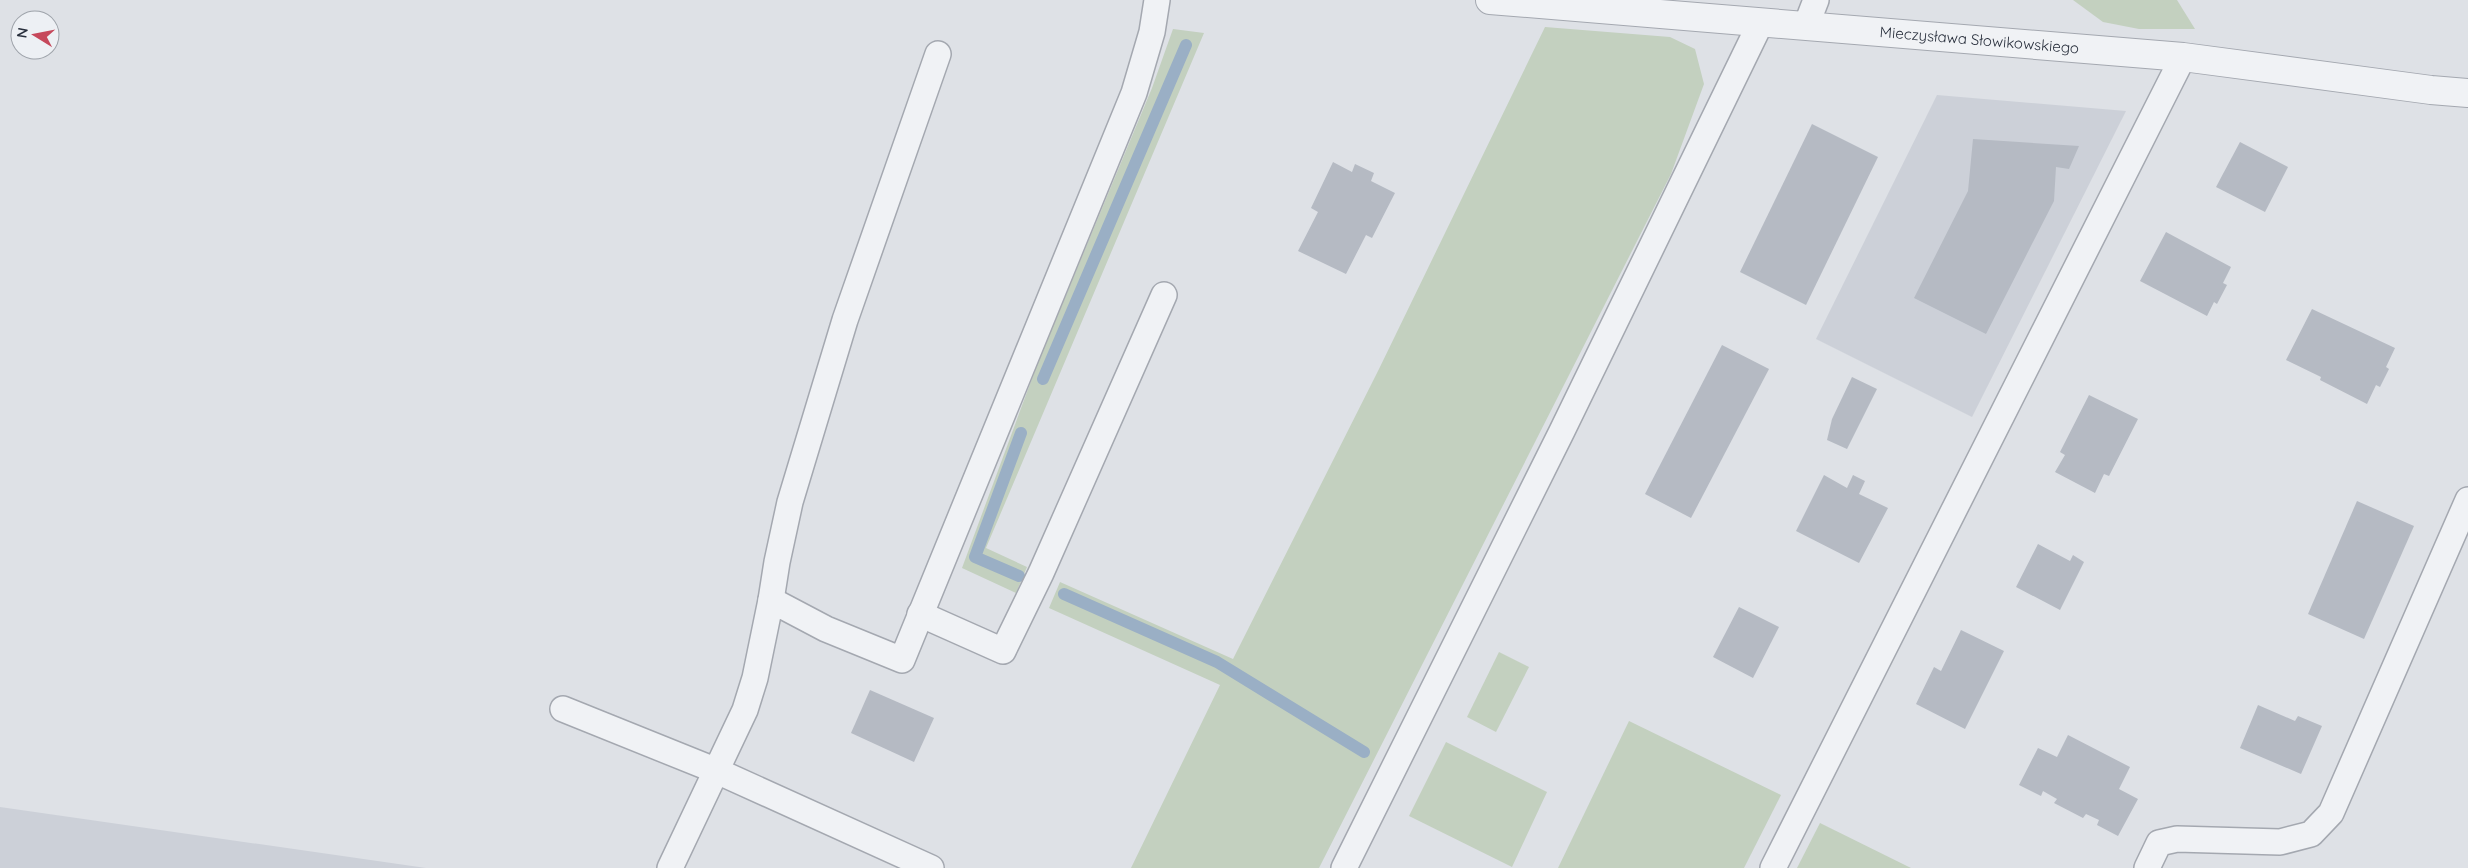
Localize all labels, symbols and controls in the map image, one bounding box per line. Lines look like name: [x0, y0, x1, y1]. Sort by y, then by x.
north arrow: [10, 10, 60, 60]
street label: Mieczysława Słowikowskiego: [1879, 22, 2080, 57]
text: N: [12, 26, 32, 39]

